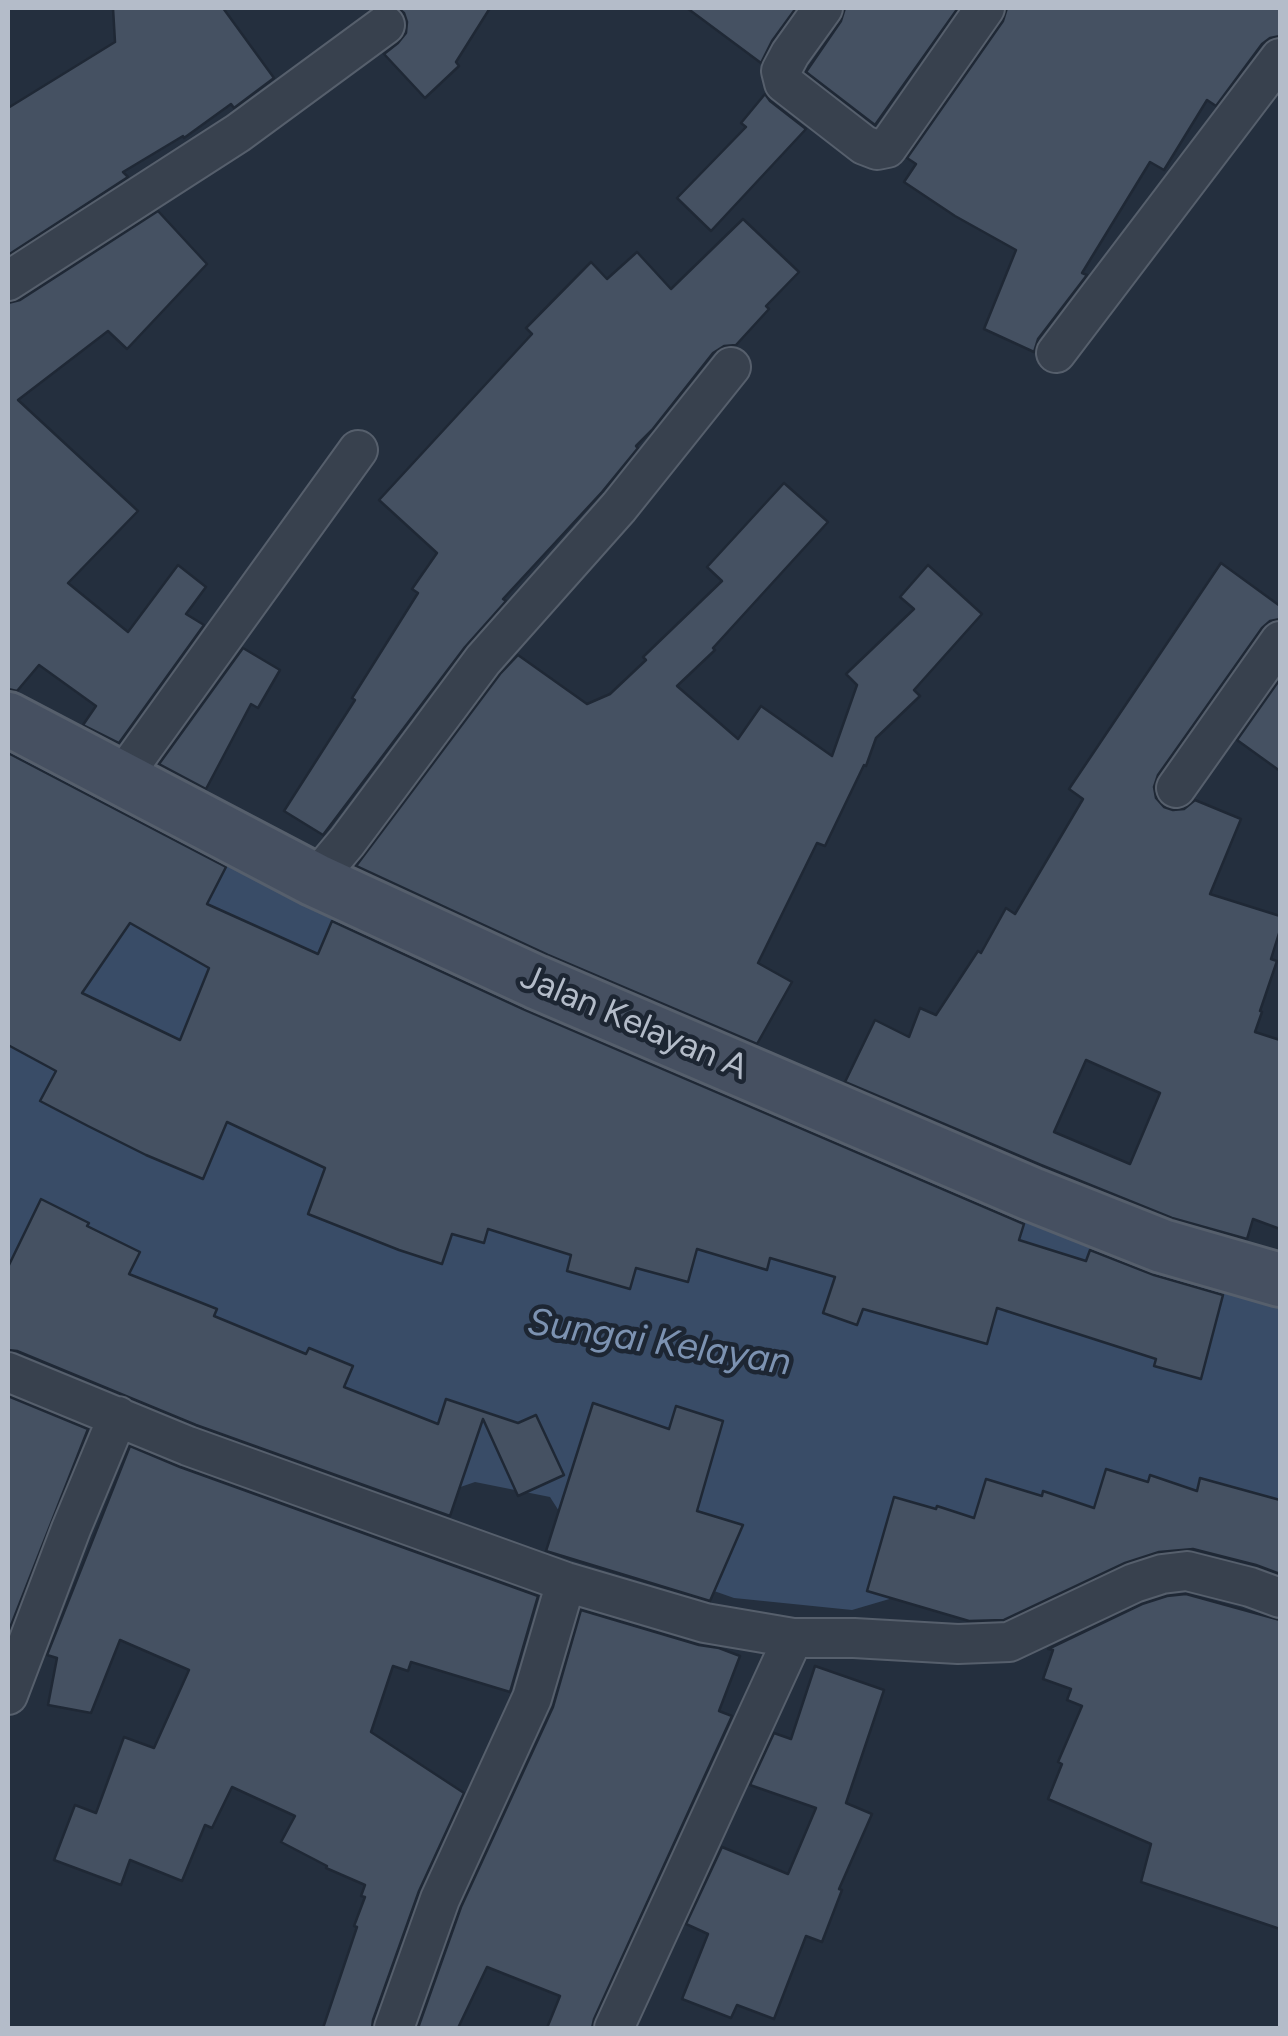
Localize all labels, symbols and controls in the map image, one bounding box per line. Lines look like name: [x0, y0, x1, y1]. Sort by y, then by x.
street label: Jalan Kelayan A: [514, 956, 754, 1090]
water label: Sungai Kelayan: [524, 1300, 794, 1386]

